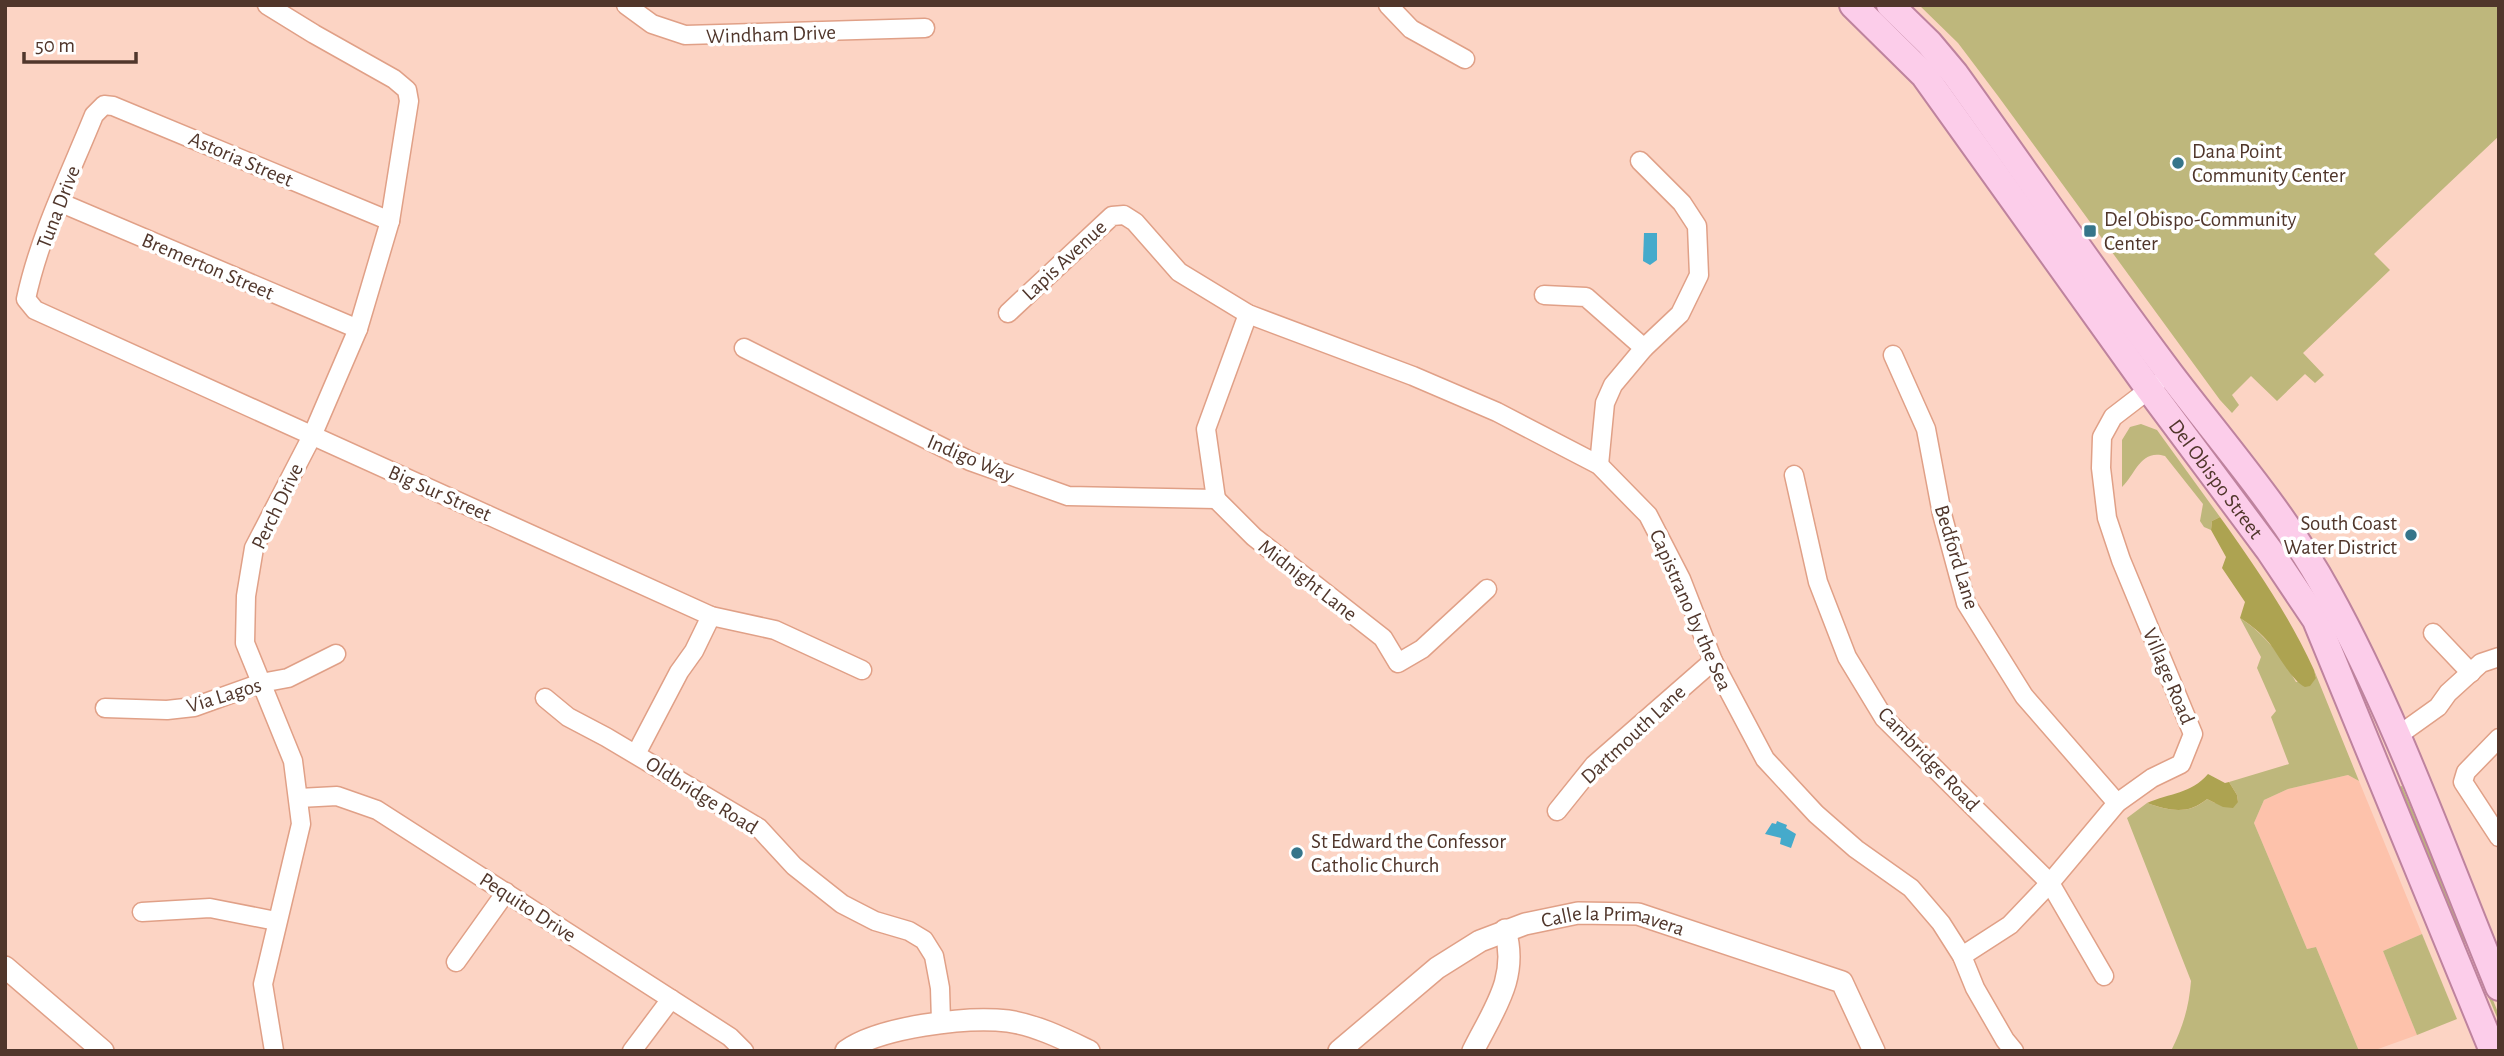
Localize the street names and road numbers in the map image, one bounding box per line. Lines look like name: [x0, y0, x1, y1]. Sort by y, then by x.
street label: Windham Drive: [706, 22, 836, 47]
street label: Astoria Street: [186, 128, 296, 191]
street label: Tuna Drive: [33, 163, 84, 252]
street label: Lapis Avenue: [1018, 216, 1111, 304]
street label: Bremerton Street: [139, 229, 277, 304]
street label: Del Obispo Street: [2164, 416, 2267, 543]
street label: Indigo Way: [924, 431, 1017, 486]
street label: Perch Drive: [248, 460, 307, 552]
street label: Big Sur Street: [385, 461, 495, 526]
street label: Bedford Lane: [1931, 503, 1982, 612]
street label: Capistrano by the Sea: [1646, 526, 1736, 694]
street label: Midnight Lane: [1255, 536, 1361, 625]
street label: Village Road: [2139, 625, 2198, 727]
street label: Via Lagos: [184, 674, 264, 717]
street label: Dartmouth Lane: [1577, 681, 1690, 788]
street label: Cambridge Road: [1874, 703, 1983, 816]
street label: Oldbridge Road: [642, 753, 762, 838]
street label: Pequito Drive: [476, 869, 580, 946]
street label: Calle la Primavera: [1539, 903, 1687, 940]

